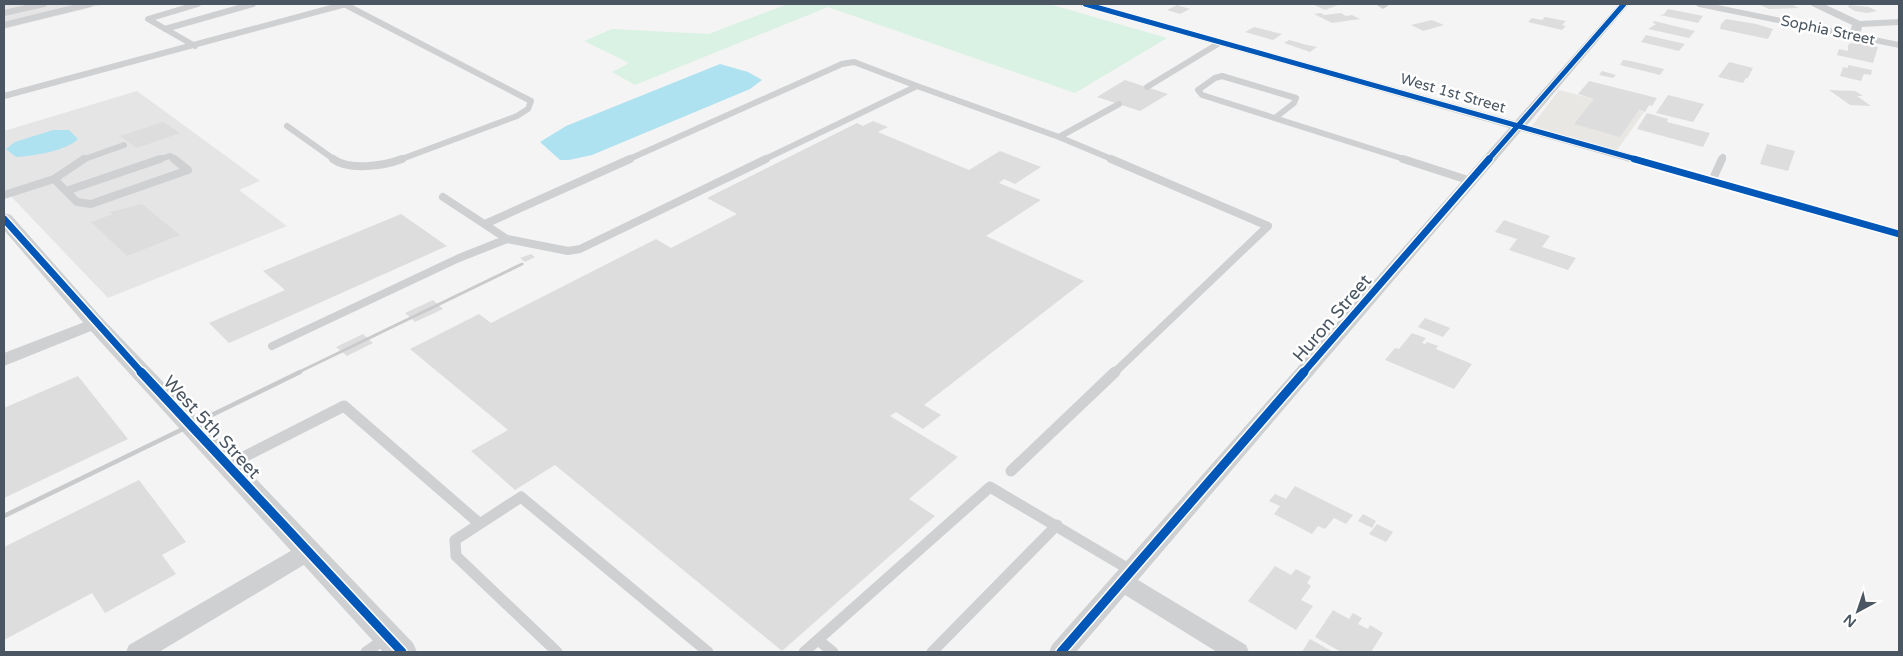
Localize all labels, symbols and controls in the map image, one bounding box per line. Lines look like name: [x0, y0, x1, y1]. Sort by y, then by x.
street label: Sophia Street: [1779, 11, 1877, 49]
street label: West 1st Street: [1398, 69, 1508, 117]
street label: Huron Street: [1288, 270, 1376, 366]
street label: West 5th Street: [159, 371, 265, 483]
north arrow: [1833, 586, 1883, 636]
text: N: [1840, 610, 1860, 631]

